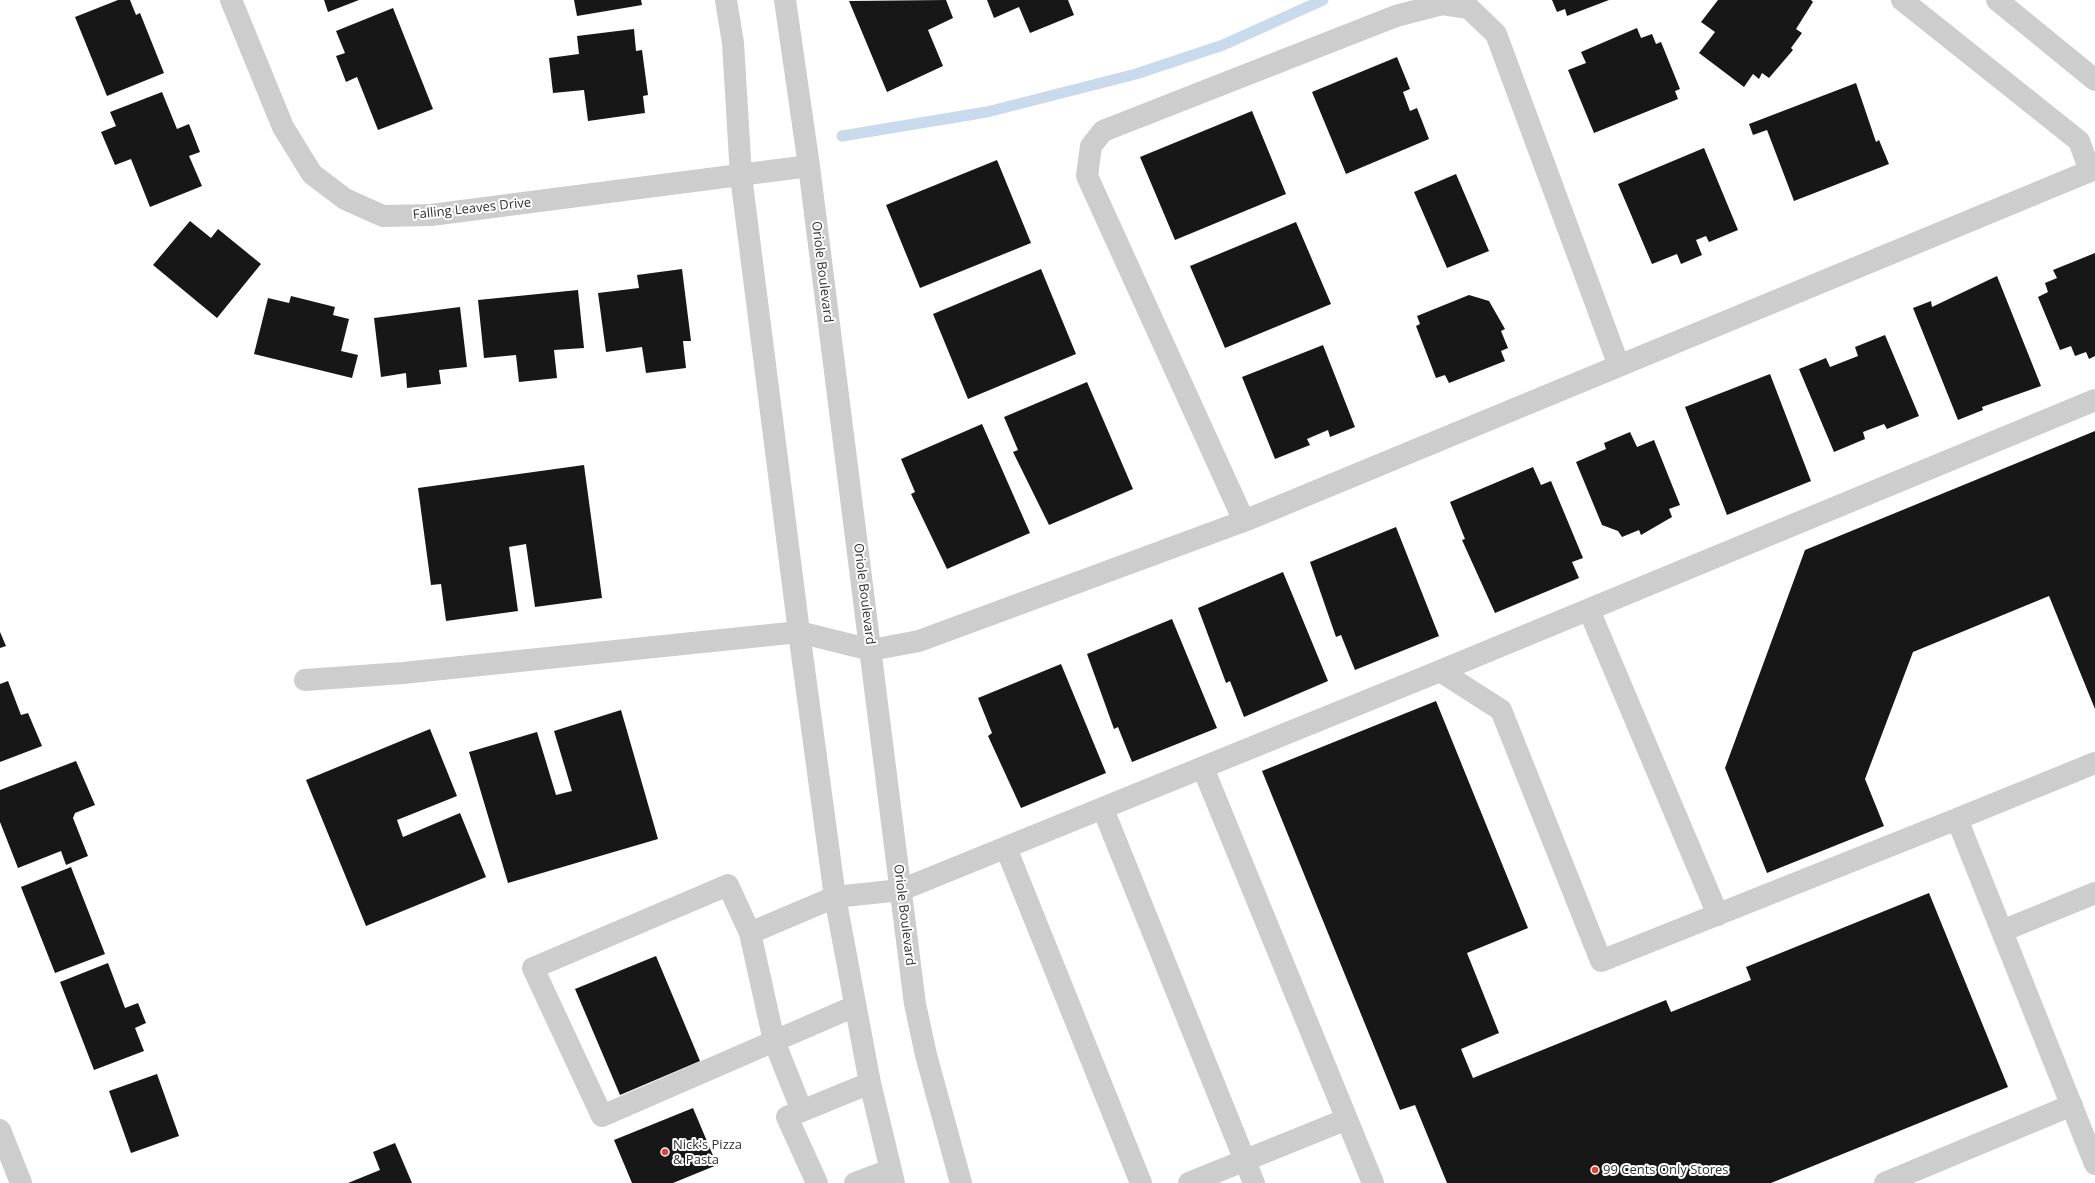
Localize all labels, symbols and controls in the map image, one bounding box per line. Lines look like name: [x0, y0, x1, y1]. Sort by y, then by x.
street label: Falling Leaves Drive: [412, 195, 532, 223]
street label: Oriole Boulevard: [808, 220, 836, 324]
street label: Oriole Boulevard: [850, 542, 878, 646]
street label: Oriole Boulevard: [890, 863, 918, 967]
place label: Nick's Pizza & Pasta: [673, 1137, 742, 1168]
marker: Nick's Pizza & Pasta: [660, 1147, 670, 1157]
place label: 99 Cents Only Stores: [1603, 1162, 1729, 1178]
marker: 99 Cents Only Stores: [1590, 1165, 1600, 1175]

